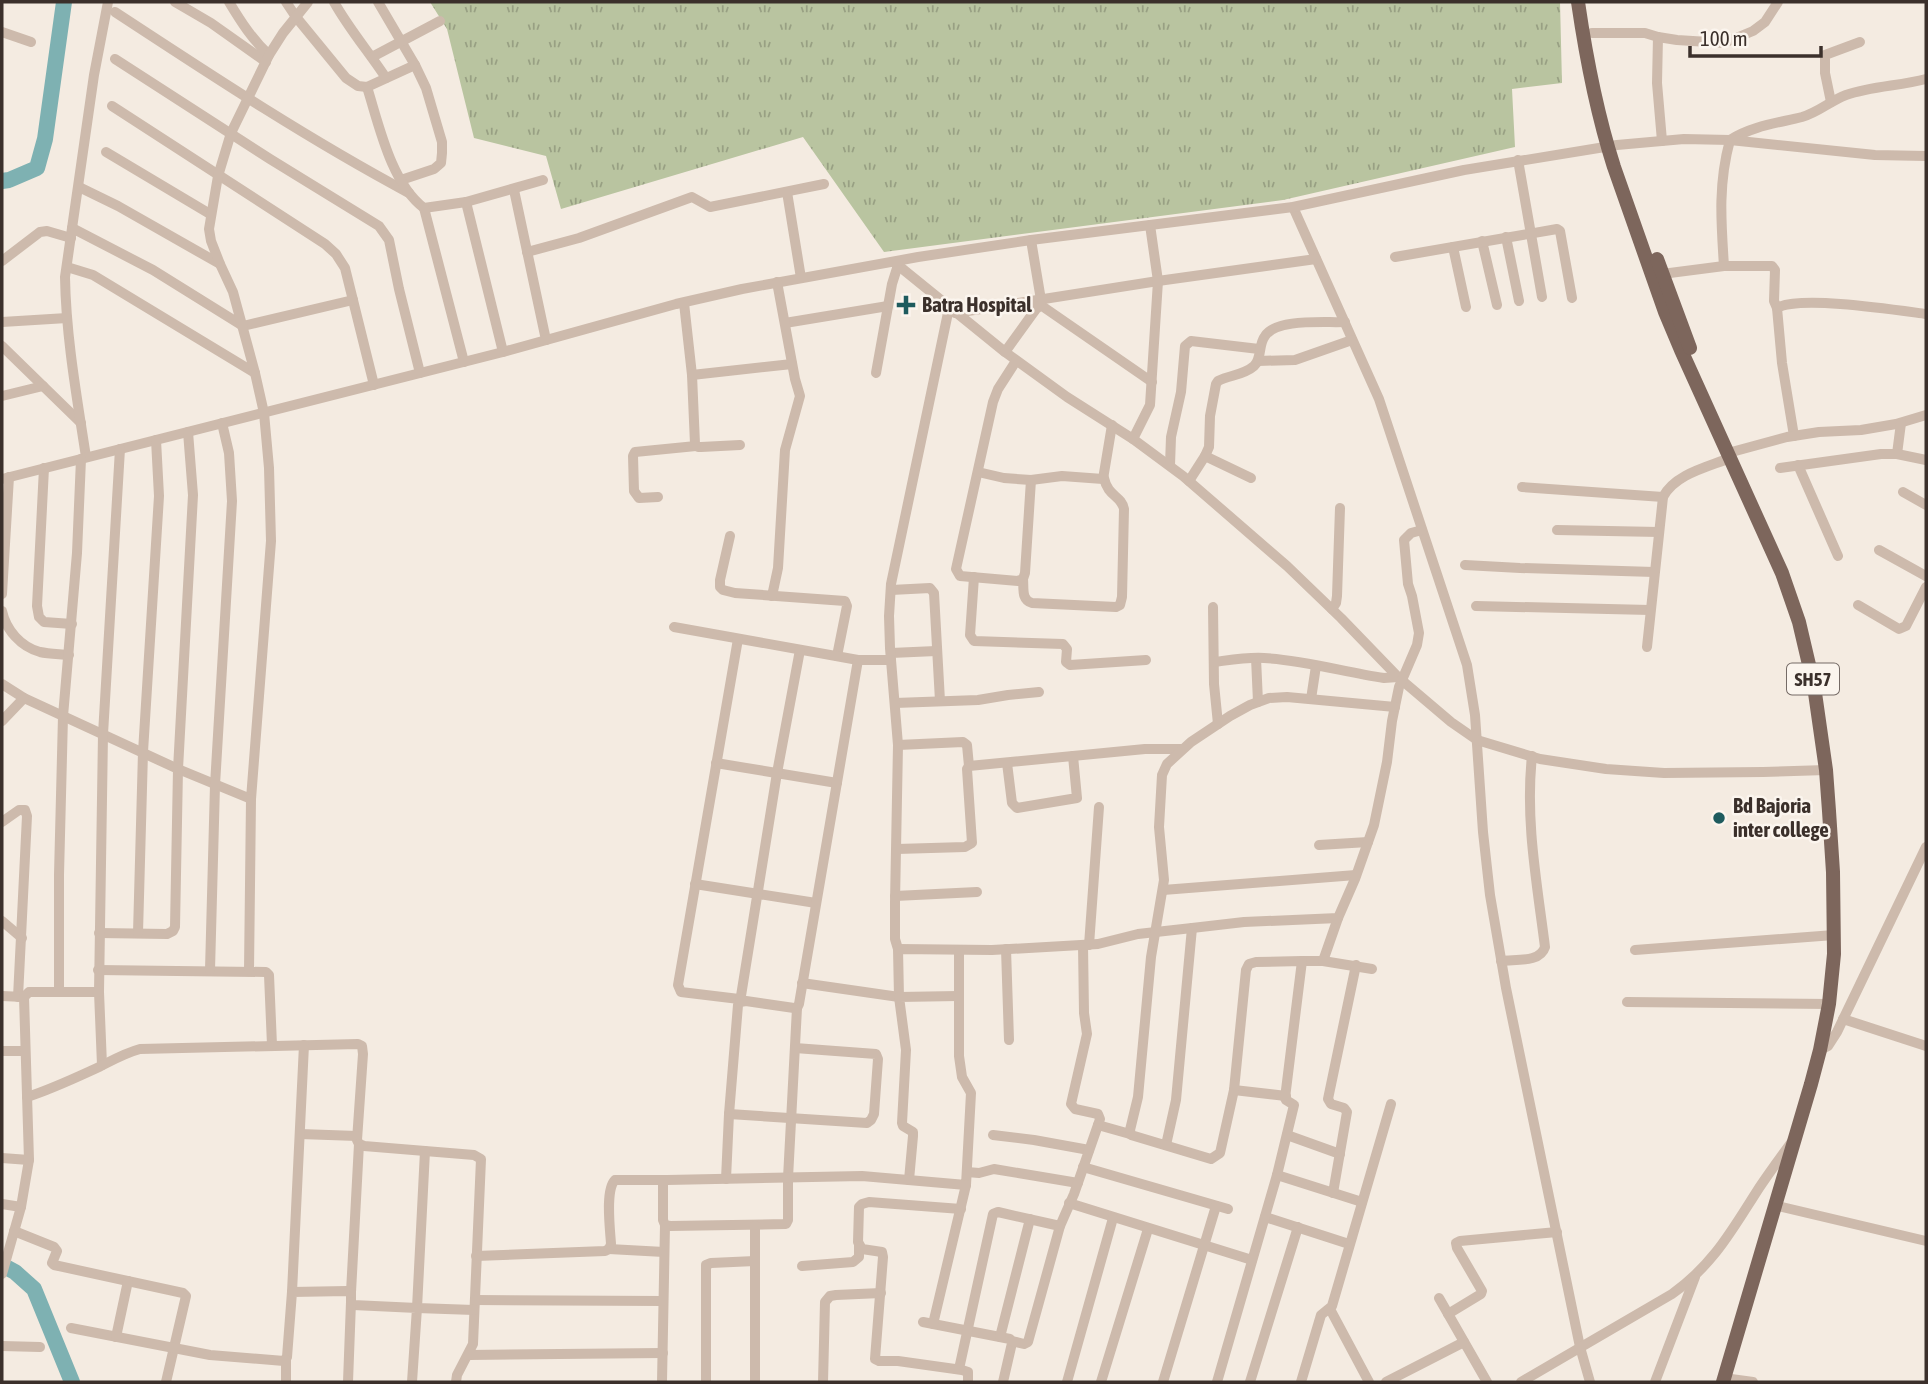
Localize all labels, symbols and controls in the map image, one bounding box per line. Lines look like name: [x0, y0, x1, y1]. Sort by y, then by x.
scale bar: [1690, 14, 1821, 58]
text: 100 m: [1700, 26, 1748, 50]
place label: Batra Hospital: [922, 292, 1032, 316]
marker: Batra Hospital: [896, 295, 916, 315]
road number: SH57: [1787, 664, 1839, 694]
place label: Bd Bajoria inter college: [1733, 793, 1829, 841]
marker: Bd Bajoria inter college: [1711, 810, 1727, 826]

